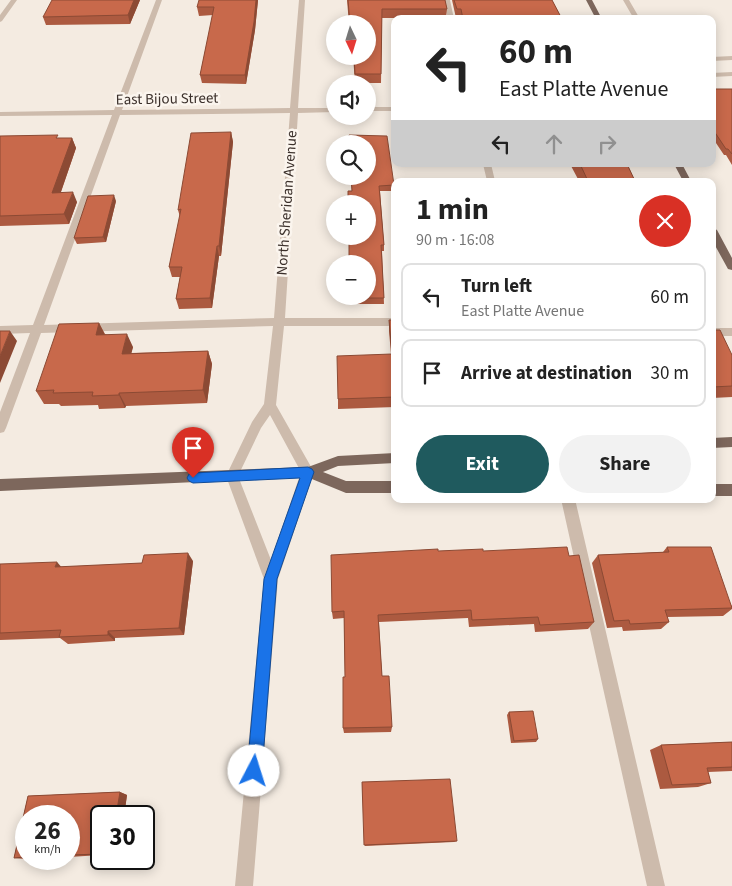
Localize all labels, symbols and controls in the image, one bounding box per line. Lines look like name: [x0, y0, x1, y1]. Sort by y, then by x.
north arrow: [326, 15, 376, 65]
map controls: [326, 15, 376, 305]
text: 60 m: [499, 27, 573, 77]
icon: left: [416, 35, 481, 100]
text: East Platte Avenue: [499, 73, 668, 105]
button: sound: [326, 75, 376, 125]
street label: East Bijou Street: [116, 88, 218, 110]
street label: North Sheridan Avenue: [271, 130, 303, 276]
icon: left: [487, 130, 515, 158]
icon: ahead: [540, 130, 568, 158]
icon: right: [593, 130, 621, 158]
button: search: [326, 135, 376, 185]
text: 1 min: [416, 188, 489, 231]
button: +: [326, 195, 376, 245]
button: close: [639, 195, 691, 247]
text: 90 m · 16:08: [416, 229, 495, 251]
button: −: [326, 255, 376, 305]
text: Turn left: [461, 273, 532, 300]
icon: left: [418, 283, 446, 311]
text: 60 m: [651, 284, 689, 311]
text: East Platte Avenue: [461, 300, 584, 322]
icon: arrive: [418, 359, 446, 387]
text: Arrive at destination: [461, 360, 632, 387]
text: 30 m: [651, 360, 689, 387]
pin: [172, 427, 214, 478]
icon: arrive: [179, 434, 207, 462]
button: Exit: [416, 435, 549, 493]
button: Share: [559, 435, 691, 493]
position arrow: [227, 744, 279, 796]
speed limit sign: 30: [90, 805, 155, 870]
text: 26: [34, 813, 61, 849]
text: km/h: [34, 841, 61, 858]

